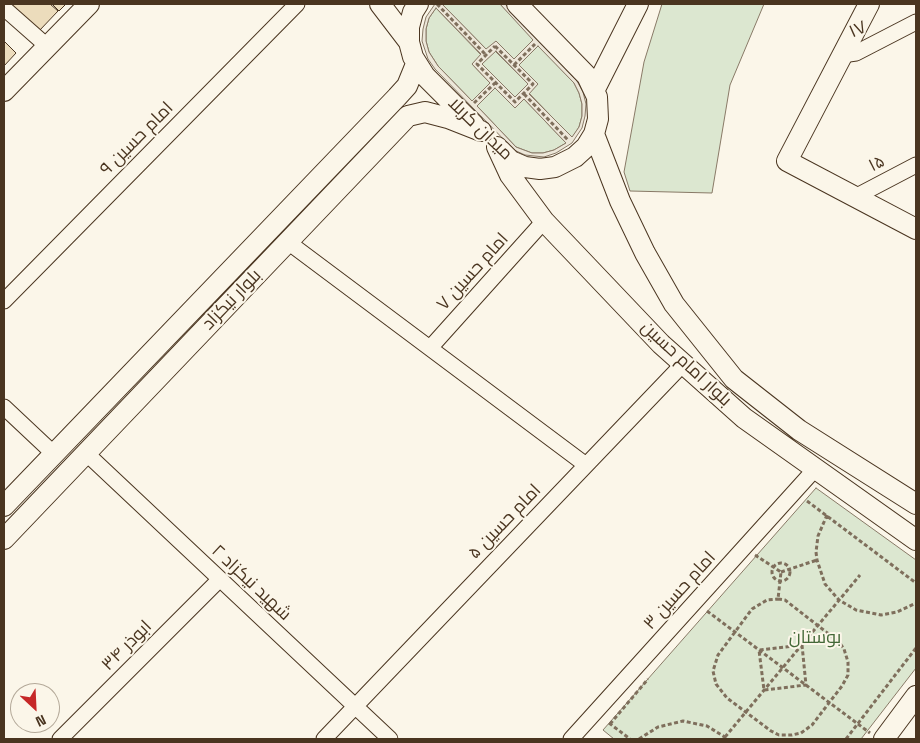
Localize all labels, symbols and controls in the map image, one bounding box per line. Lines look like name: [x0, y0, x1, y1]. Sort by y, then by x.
street label: ۱۷: [846, 17, 870, 43]
street label: میدان کربلا: [443, 93, 517, 165]
street label: امام حسین ۹: [96, 98, 178, 180]
street label: ۱۵: [865, 151, 889, 177]
street label: امام حسین ۷: [433, 229, 513, 315]
street label: بلوار نیکزاد: [198, 265, 266, 335]
street label: بلوار امام حسین: [636, 317, 736, 411]
street label: امام حسین ۵: [464, 480, 546, 564]
street label: شهید نیکزاد ۲: [207, 541, 295, 625]
street label: امام حسین ۳: [639, 547, 721, 635]
street label: ابوذر ۳۴: [97, 616, 157, 676]
park label: بوستان: [789, 627, 841, 649]
north arrow: [10, 683, 60, 733]
text: N: [33, 711, 49, 731]

